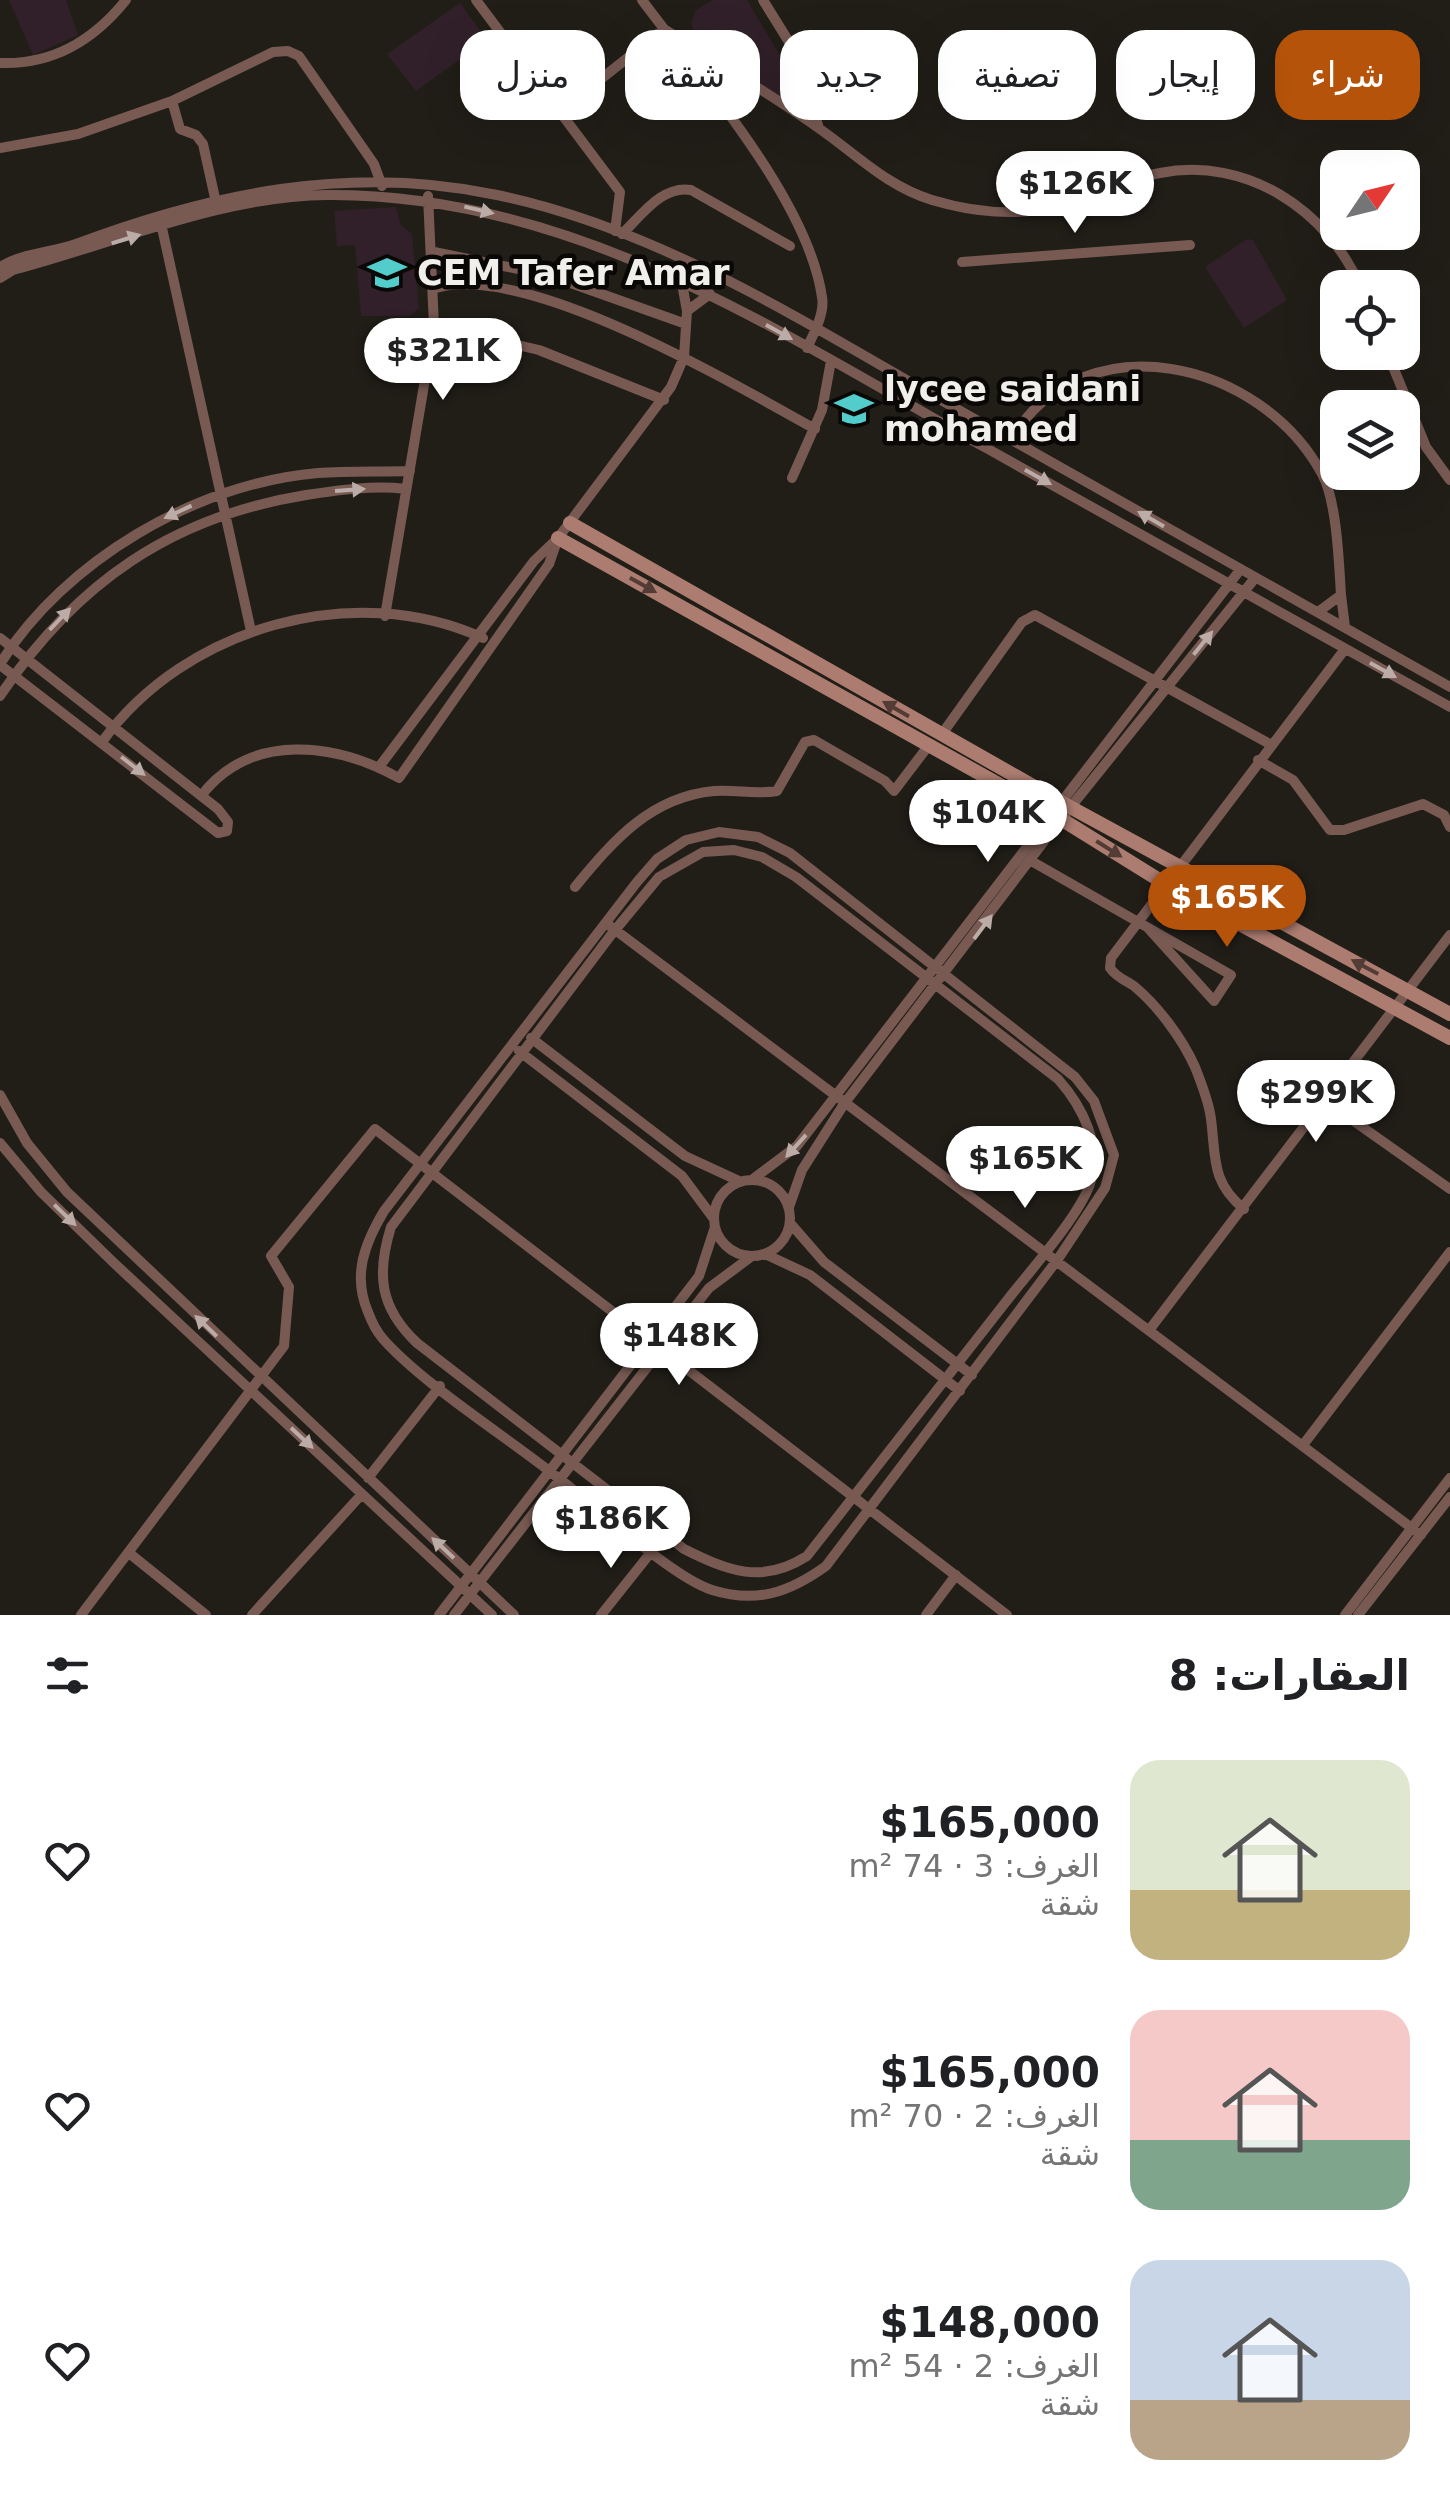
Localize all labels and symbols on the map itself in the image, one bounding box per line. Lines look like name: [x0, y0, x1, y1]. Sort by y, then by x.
north arrow: [1320, 150, 1420, 250]
pin: $126K: [1005, 151, 1145, 236]
one-way arrow: [464, 203, 495, 218]
one-way arrow: [111, 230, 141, 245]
school or university icon: CEM Tafer Amar: [366, 252, 408, 294]
place label: CEM Tafer Amar: [417, 253, 730, 293]
pin: $321K: [373, 318, 513, 403]
one-way arrow: [764, 324, 793, 341]
place label: lycee saidani mohamed: [884, 369, 1141, 449]
school or university icon: lycee saidani mohamed: [833, 388, 875, 430]
one-way arrow: [1024, 468, 1052, 486]
one-way arrow: [334, 482, 366, 498]
one-way arrow: [164, 504, 193, 521]
one-way arrow: [1137, 511, 1166, 528]
one-way arrow: [629, 577, 658, 594]
one-way arrow: [48, 608, 71, 632]
one-way arrow: [1192, 630, 1213, 655]
one-way arrow: [1369, 660, 1397, 678]
one-way arrow: [882, 700, 910, 718]
one-way arrow: [120, 755, 146, 776]
pin: $104K: [918, 780, 1058, 865]
one-way arrow: [1095, 840, 1123, 857]
pin: $165K: [1157, 865, 1297, 950]
one-way arrow: [972, 914, 992, 940]
one-way arrow: [1350, 959, 1379, 976]
pin: $299K: [1246, 1060, 1386, 1145]
pin: $165K: [955, 1126, 1095, 1211]
one-way arrow: [785, 1134, 808, 1158]
one-way arrow: [53, 1203, 77, 1227]
pin: $148K: [609, 1303, 749, 1388]
one-way arrow: [194, 1315, 218, 1338]
one-way arrow: [290, 1426, 314, 1449]
pin: $186K: [541, 1486, 681, 1571]
one-way arrow: [431, 1537, 455, 1560]

